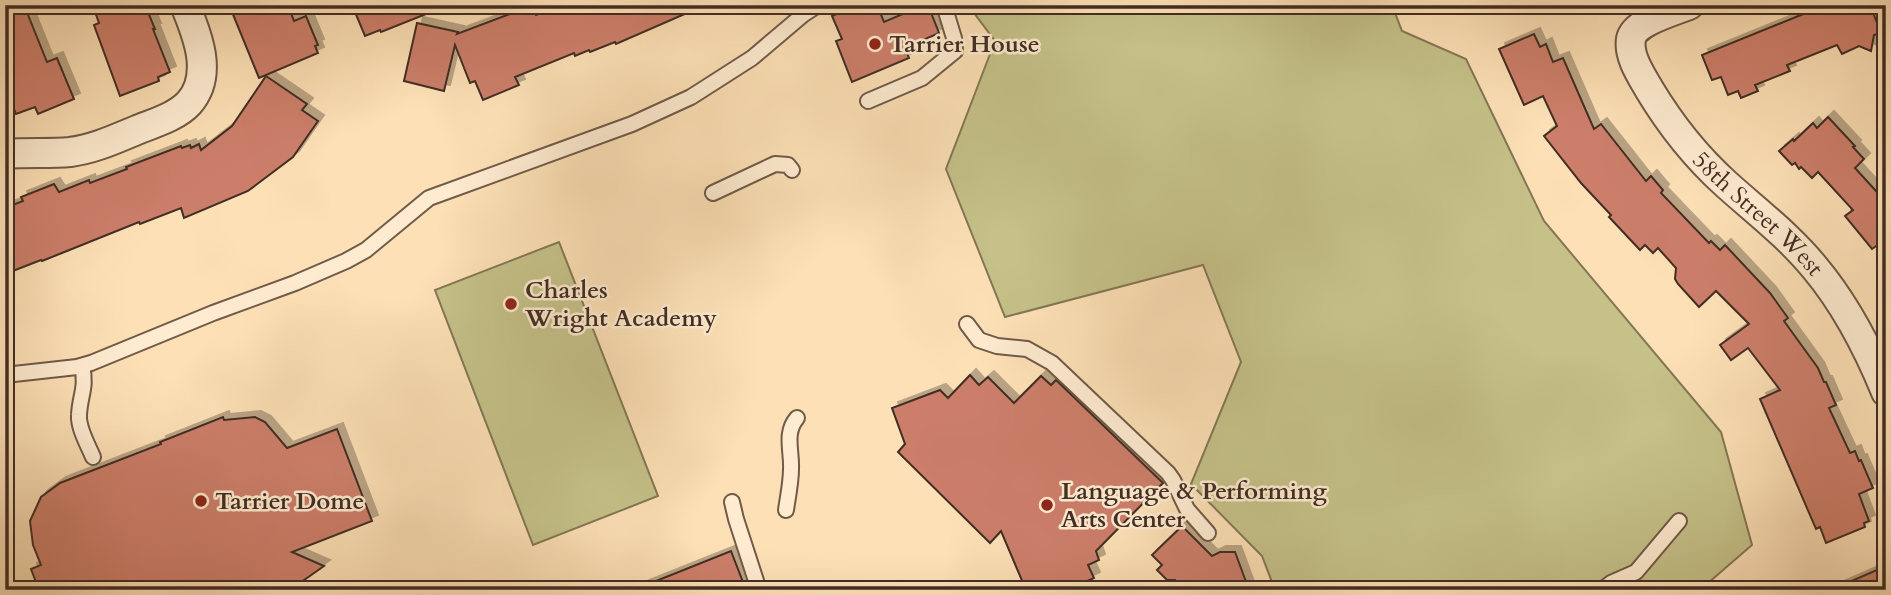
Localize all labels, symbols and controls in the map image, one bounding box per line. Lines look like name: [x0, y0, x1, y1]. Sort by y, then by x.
place label: Tarrier House: [889, 28, 1040, 61]
marker: Tarrier House: [867, 36, 883, 52]
street label: 58th Street West: [1685, 144, 1832, 283]
place label: Charles Wright Academy: [524, 274, 717, 335]
marker: Charles Wright Academy: [503, 296, 519, 312]
place label: Language & Performing Arts Center: [1061, 475, 1328, 536]
place label: Tarrier Dome: [215, 485, 364, 518]
marker: Tarrier Dome: [193, 493, 209, 509]
marker: Language & Performing Arts Center: [1039, 497, 1055, 513]

